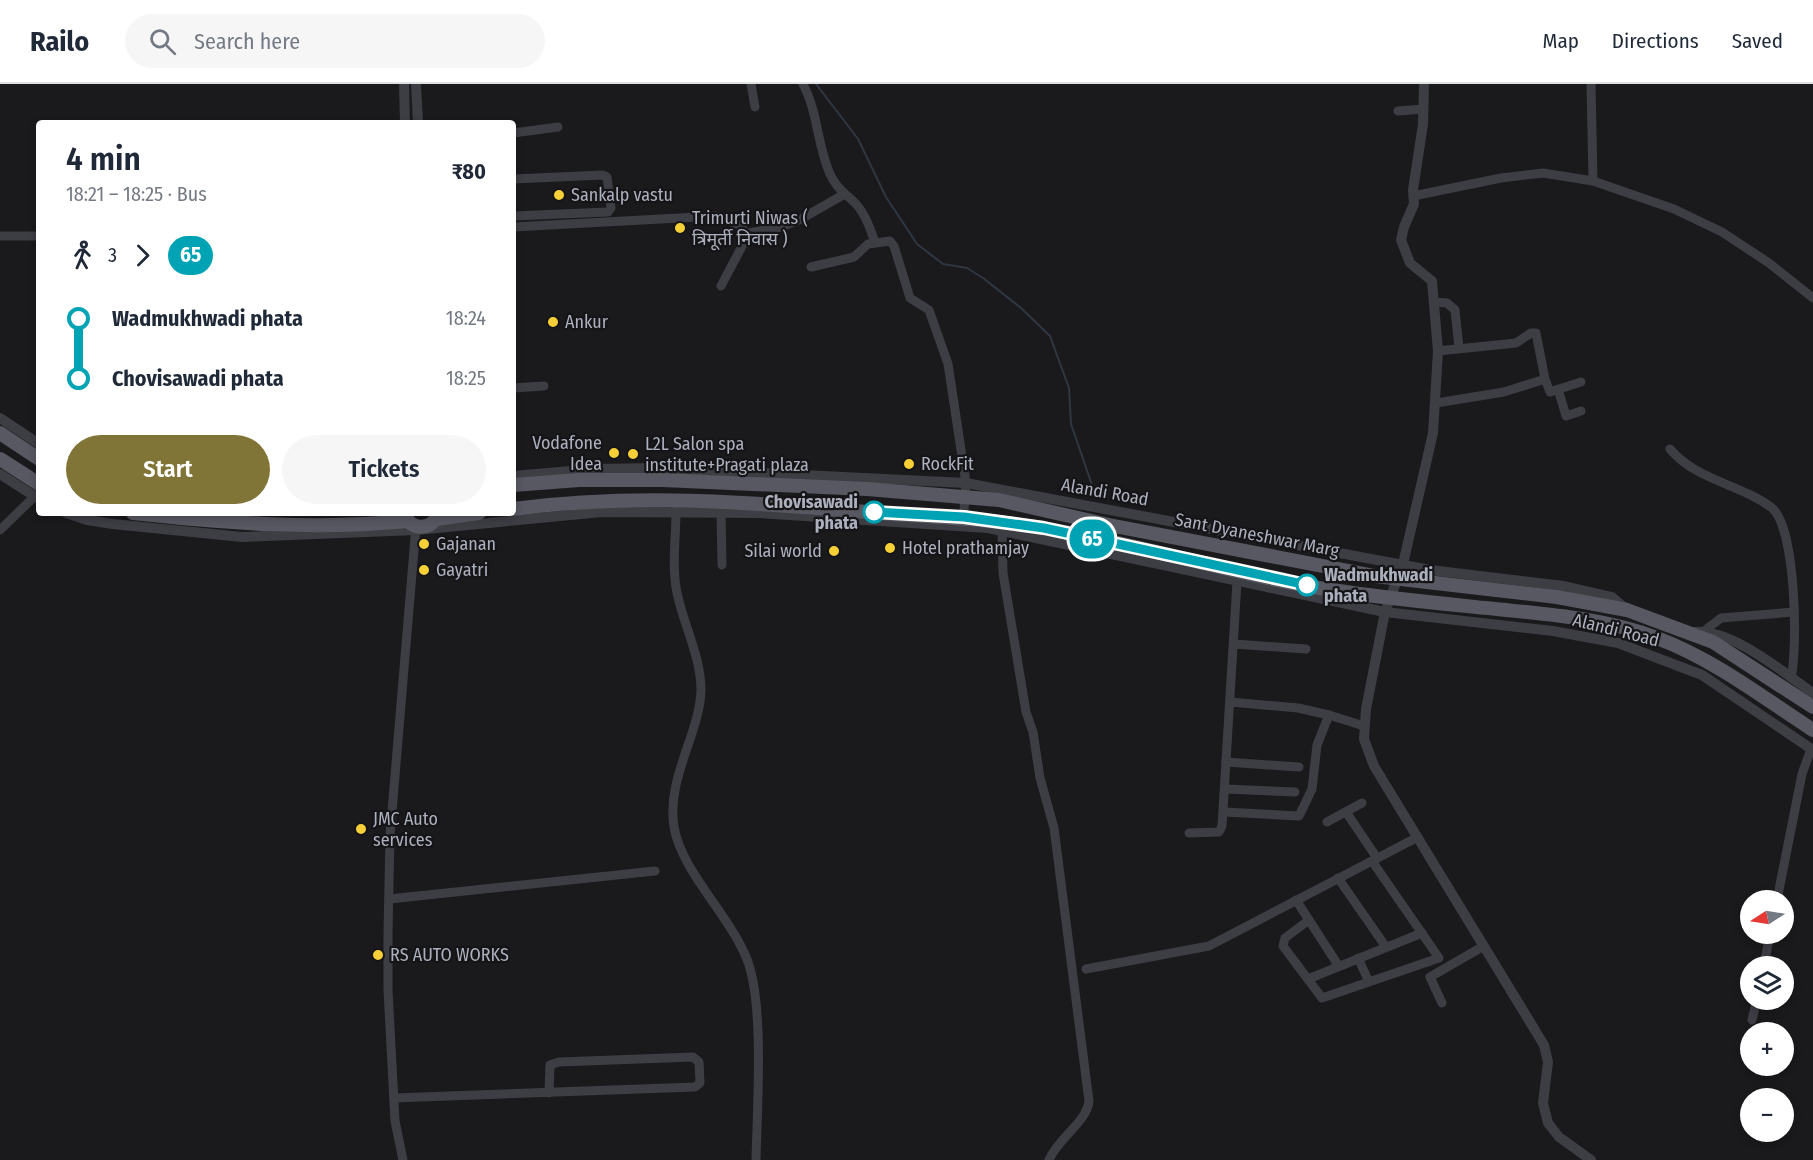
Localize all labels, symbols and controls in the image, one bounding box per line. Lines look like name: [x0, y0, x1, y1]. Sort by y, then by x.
search box: [125, 14, 545, 68]
text: Railo: [30, 25, 89, 58]
icon: search: [146, 25, 179, 58]
text: Search here: [194, 28, 300, 55]
text: Map: [1542, 28, 1579, 54]
text: Directions: [1612, 28, 1699, 54]
text: Saved: [1732, 28, 1783, 54]
text: 4 min: [66, 139, 141, 179]
text: ₹80: [452, 158, 486, 185]
text: 18:21 – 18:25 · Bus: [66, 182, 207, 206]
place label: Sankalp vastu: [571, 184, 673, 206]
marker: Sankalp vastu: [552, 188, 566, 202]
place label: Trimurti Niwas ( त्रिमूर्ती निवास ): [692, 207, 808, 251]
marker: Trimurti Niwas ( त्रिमूर्ती निवास ): [673, 221, 687, 235]
icon: walk: [66, 239, 99, 272]
icon: forward: [126, 239, 159, 272]
text: 65: [180, 242, 201, 268]
text: 3: [108, 243, 117, 267]
text: Wadmukhwadi phata: [112, 305, 303, 332]
text: 18:24: [446, 306, 486, 330]
place label: Ankur: [565, 311, 609, 333]
marker: Ankur: [546, 315, 560, 329]
text: Chovisawadi phata: [112, 365, 284, 392]
text: 18:25: [446, 366, 486, 390]
place label: Vodafone Idea: [532, 432, 602, 475]
place label: L2L Salon spa institute+Pragati plaza: [645, 433, 809, 476]
button: Start: [66, 435, 270, 504]
button: Tickets: [282, 435, 486, 504]
marker: Vodafone Idea: [607, 446, 621, 460]
marker: L2L Salon spa institute+Pragati plaza: [626, 447, 640, 461]
place label: RockFit: [921, 453, 974, 475]
marker: RockFit: [902, 457, 916, 471]
street label: Alandi Road: [1060, 474, 1150, 510]
place label: Chovisawadi phata: [765, 491, 858, 534]
marker: Chovisawadi phata: [863, 501, 885, 523]
street label: Sant Dyaneshwar Marg: [1173, 508, 1342, 562]
line badge: 65: [1065, 520, 1119, 558]
text: 65: [1081, 526, 1103, 552]
place label: Gajanan: [436, 533, 496, 555]
marker: Gajanan: [417, 537, 431, 551]
place label: Hotel prathamjay: [902, 537, 1029, 559]
place label: Silai world: [744, 540, 822, 562]
marker: Hotel prathamjay: [883, 541, 897, 555]
marker: Silai world: [827, 544, 841, 558]
place label: Gayatri: [436, 559, 488, 581]
marker: Gayatri: [417, 563, 431, 577]
place label: Wadmukhwadi phata: [1324, 564, 1433, 607]
marker: Wadmukhwadi phata: [1296, 574, 1318, 596]
street label: Alandi Road: [1571, 609, 1661, 651]
place label: JMC Auto services: [373, 808, 438, 851]
marker: JMC Auto services: [354, 822, 368, 836]
north arrow: [1740, 890, 1794, 944]
map controls: [1740, 890, 1794, 1142]
place label: RS AUTO WORKS: [390, 944, 509, 966]
marker: RS AUTO WORKS: [371, 948, 385, 962]
button: layers: [1740, 956, 1794, 1010]
button: +: [1740, 1022, 1794, 1076]
button: −: [1740, 1088, 1794, 1142]

